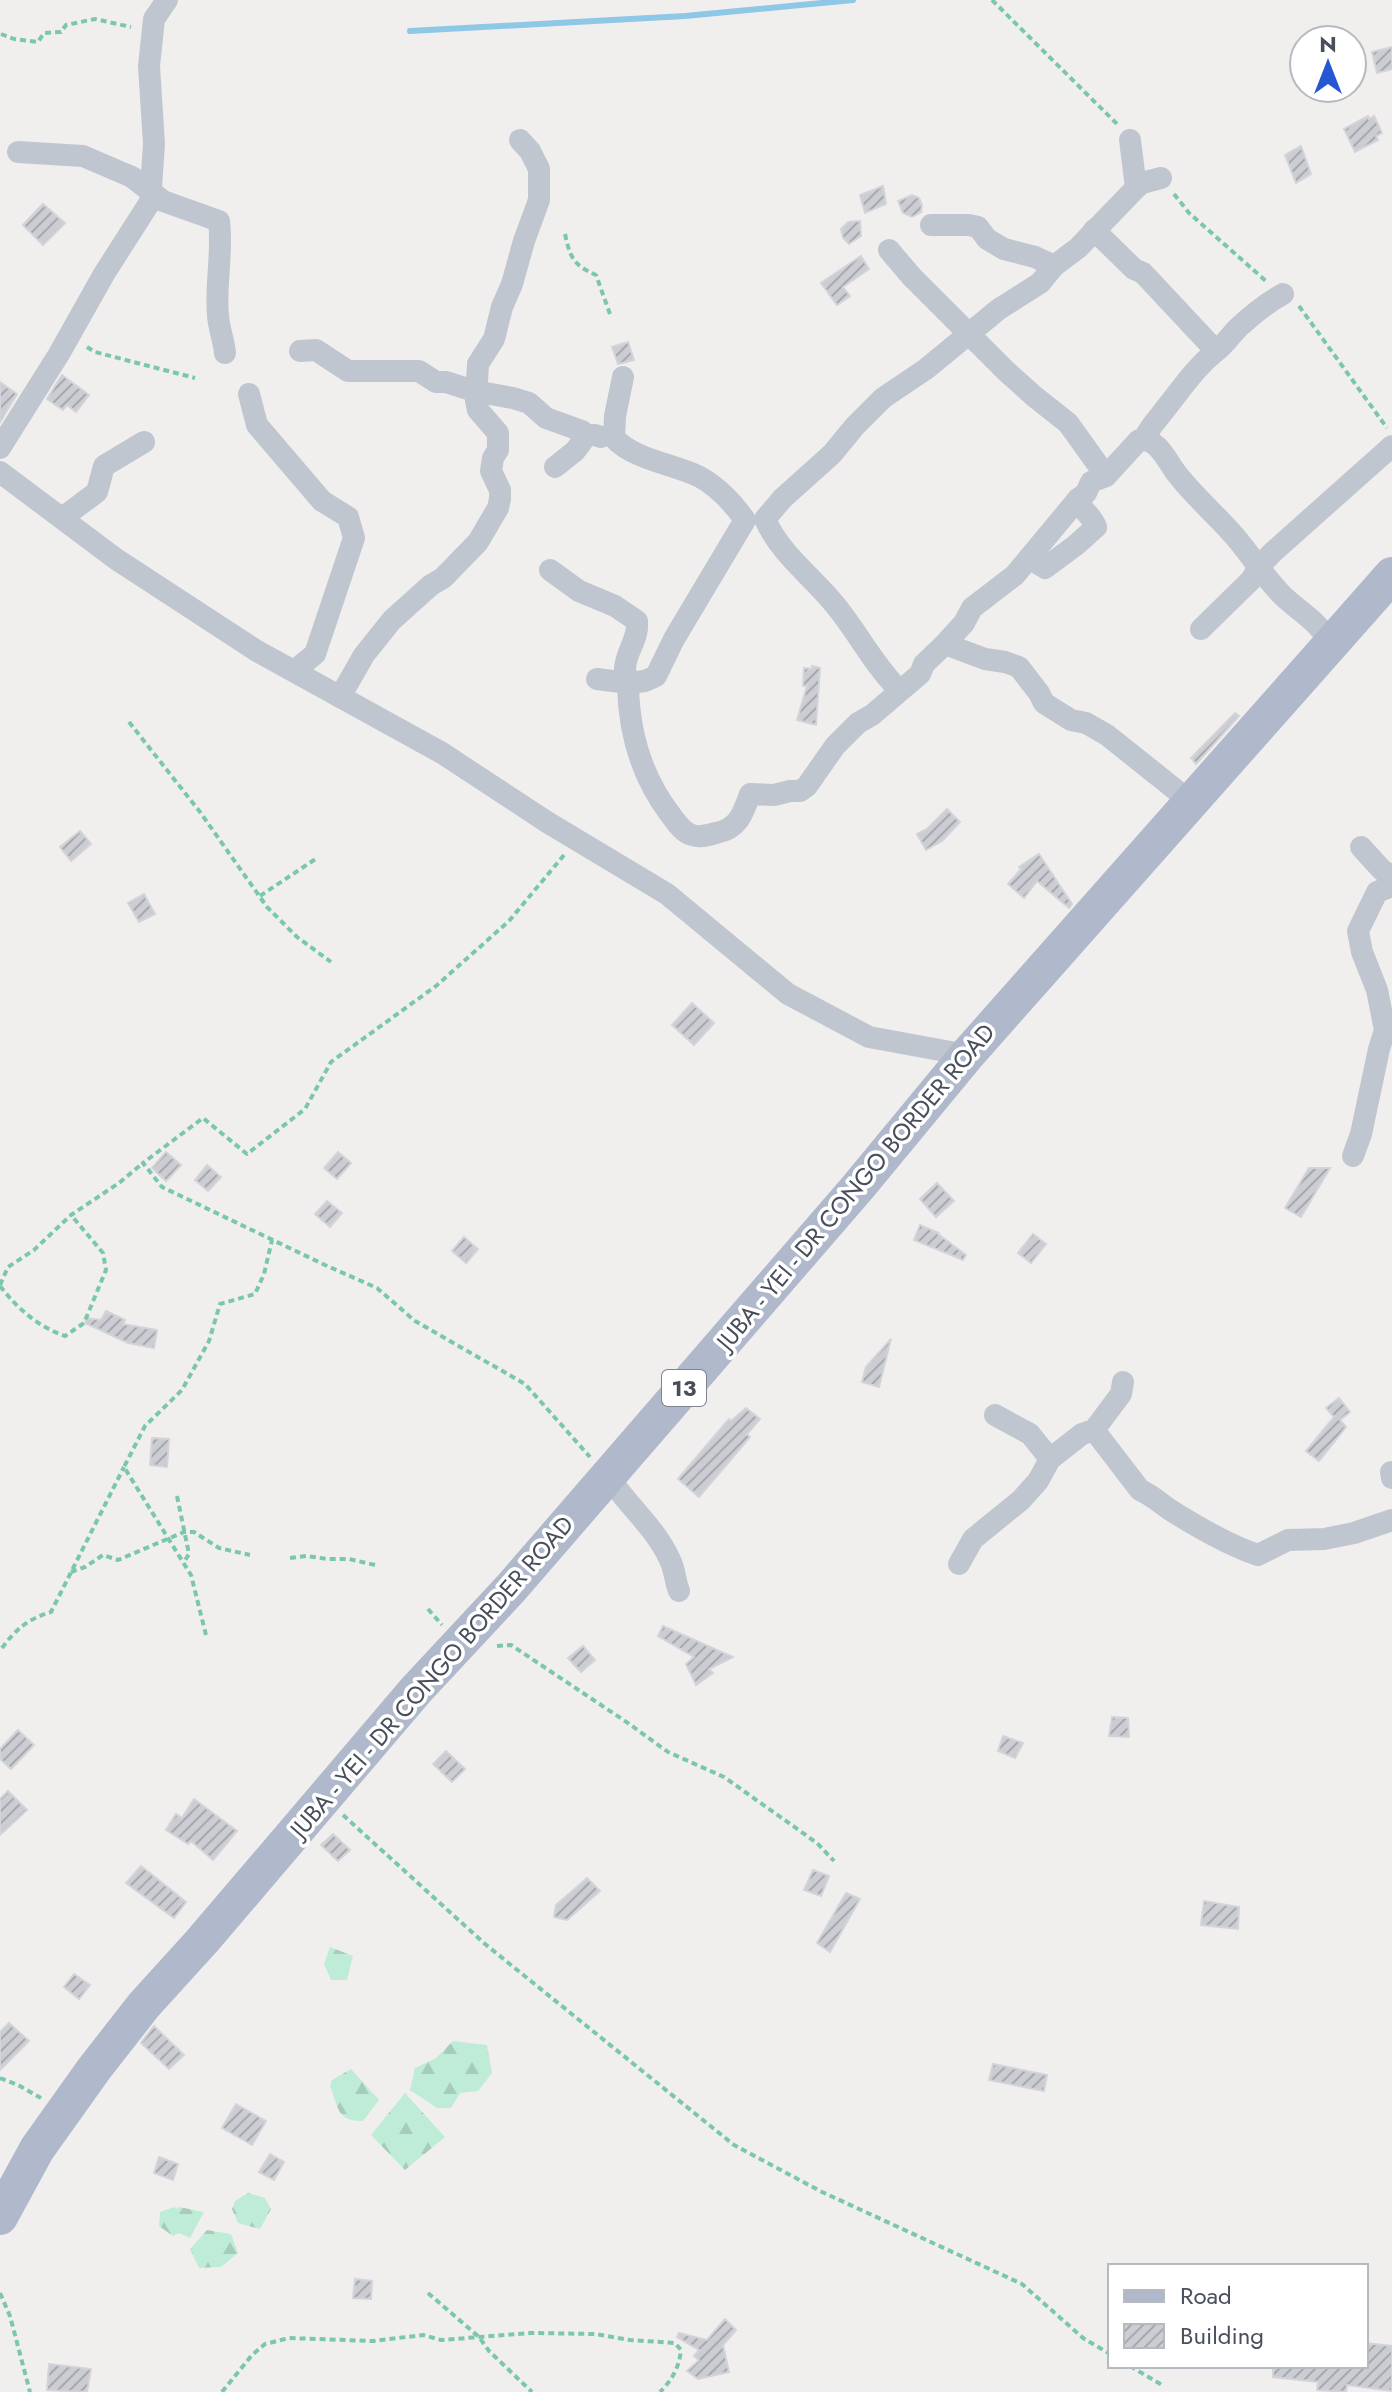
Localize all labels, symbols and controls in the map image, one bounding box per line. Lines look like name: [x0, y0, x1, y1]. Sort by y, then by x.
north arrow: [1288, 24, 1368, 104]
text: N: [1319, 28, 1337, 60]
street label: JUBA - YEI - DR CONGO BORDER ROAD: [706, 1016, 1003, 1360]
road number: 13: [662, 1370, 706, 1406]
street label: JUBA - YEI - DR CONGO BORDER ROAD: [280, 1508, 581, 1848]
legend: [1108, 2264, 1368, 2368]
text: Road: [1180, 2278, 1232, 2313]
text: Building: [1180, 2318, 1264, 2353]

